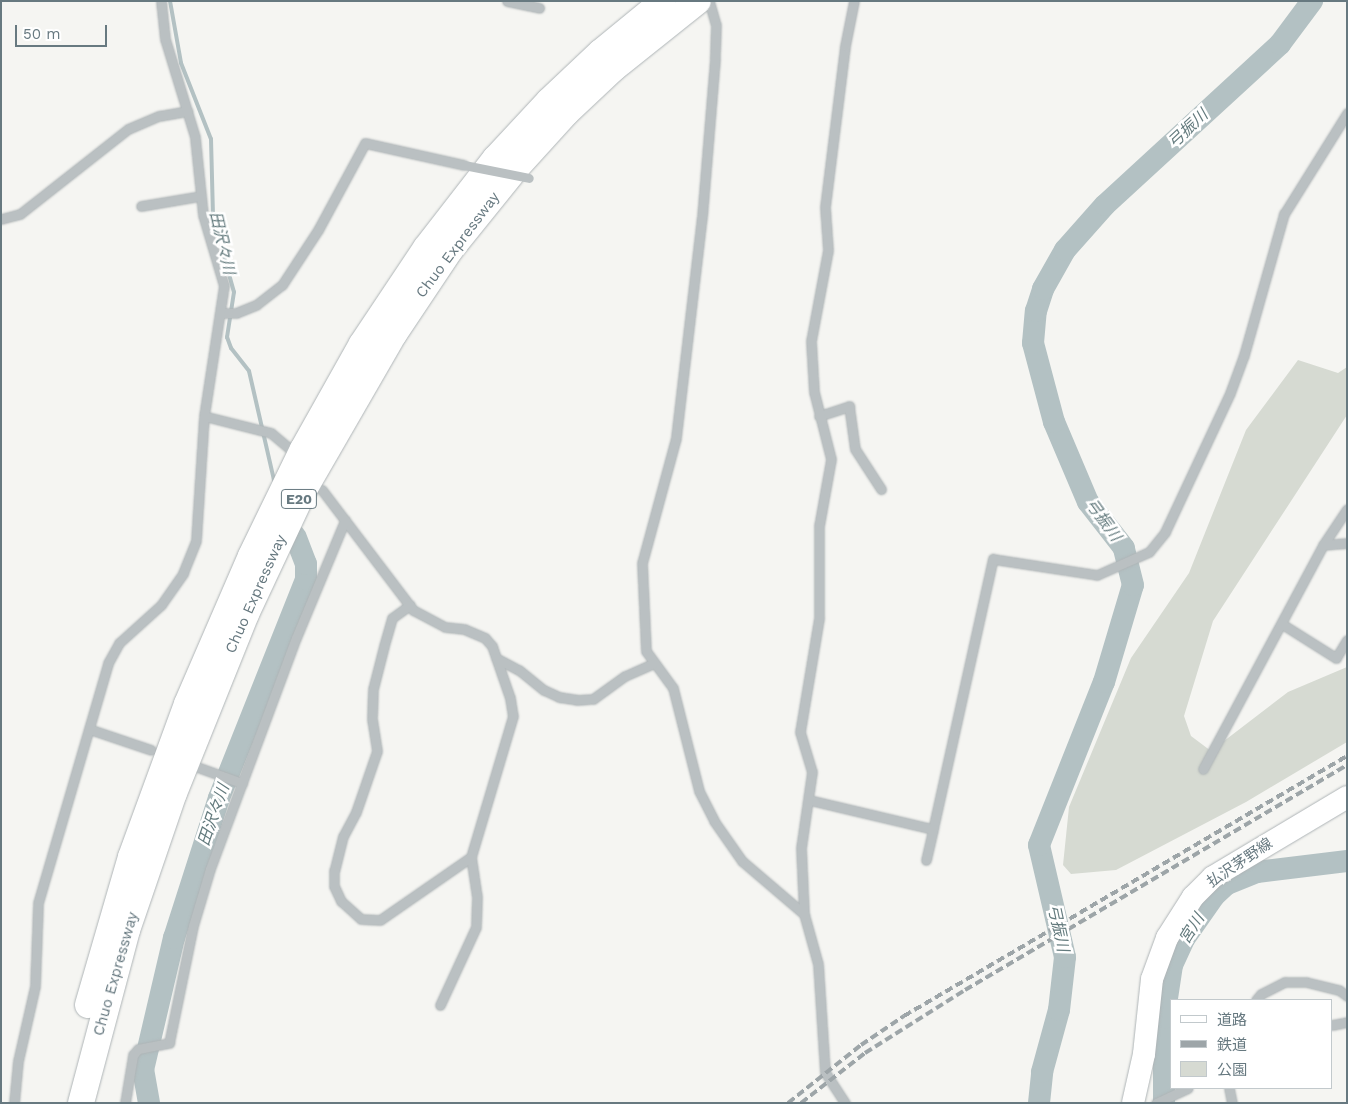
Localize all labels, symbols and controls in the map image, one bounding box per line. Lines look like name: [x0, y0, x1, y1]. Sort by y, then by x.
scale bar: [18, 15, 110, 47]
text: 50 m: [23, 25, 60, 43]
water label: 弓振川: [1164, 106, 1212, 152]
street label: Chuo Expressway: [412, 188, 504, 302]
water label: 田沢々川: [205, 210, 239, 276]
road number: E20: [280, 488, 318, 510]
water label: 弓振川: [1081, 495, 1125, 545]
street label: Chuo Expressway: [222, 532, 290, 656]
water label: 田沢々川: [195, 782, 233, 848]
street label: 払沢茅野線: [1204, 835, 1276, 891]
water label: 弓振川: [1044, 903, 1072, 953]
street label: Chuo Expressway: [90, 910, 142, 1038]
water label: 宮川: [1175, 910, 1209, 948]
legend: [1170, 999, 1333, 1089]
text: 道路: [1217, 1011, 1247, 1029]
text: 鉄道: [1217, 1036, 1247, 1054]
text: 公園: [1217, 1061, 1247, 1079]

